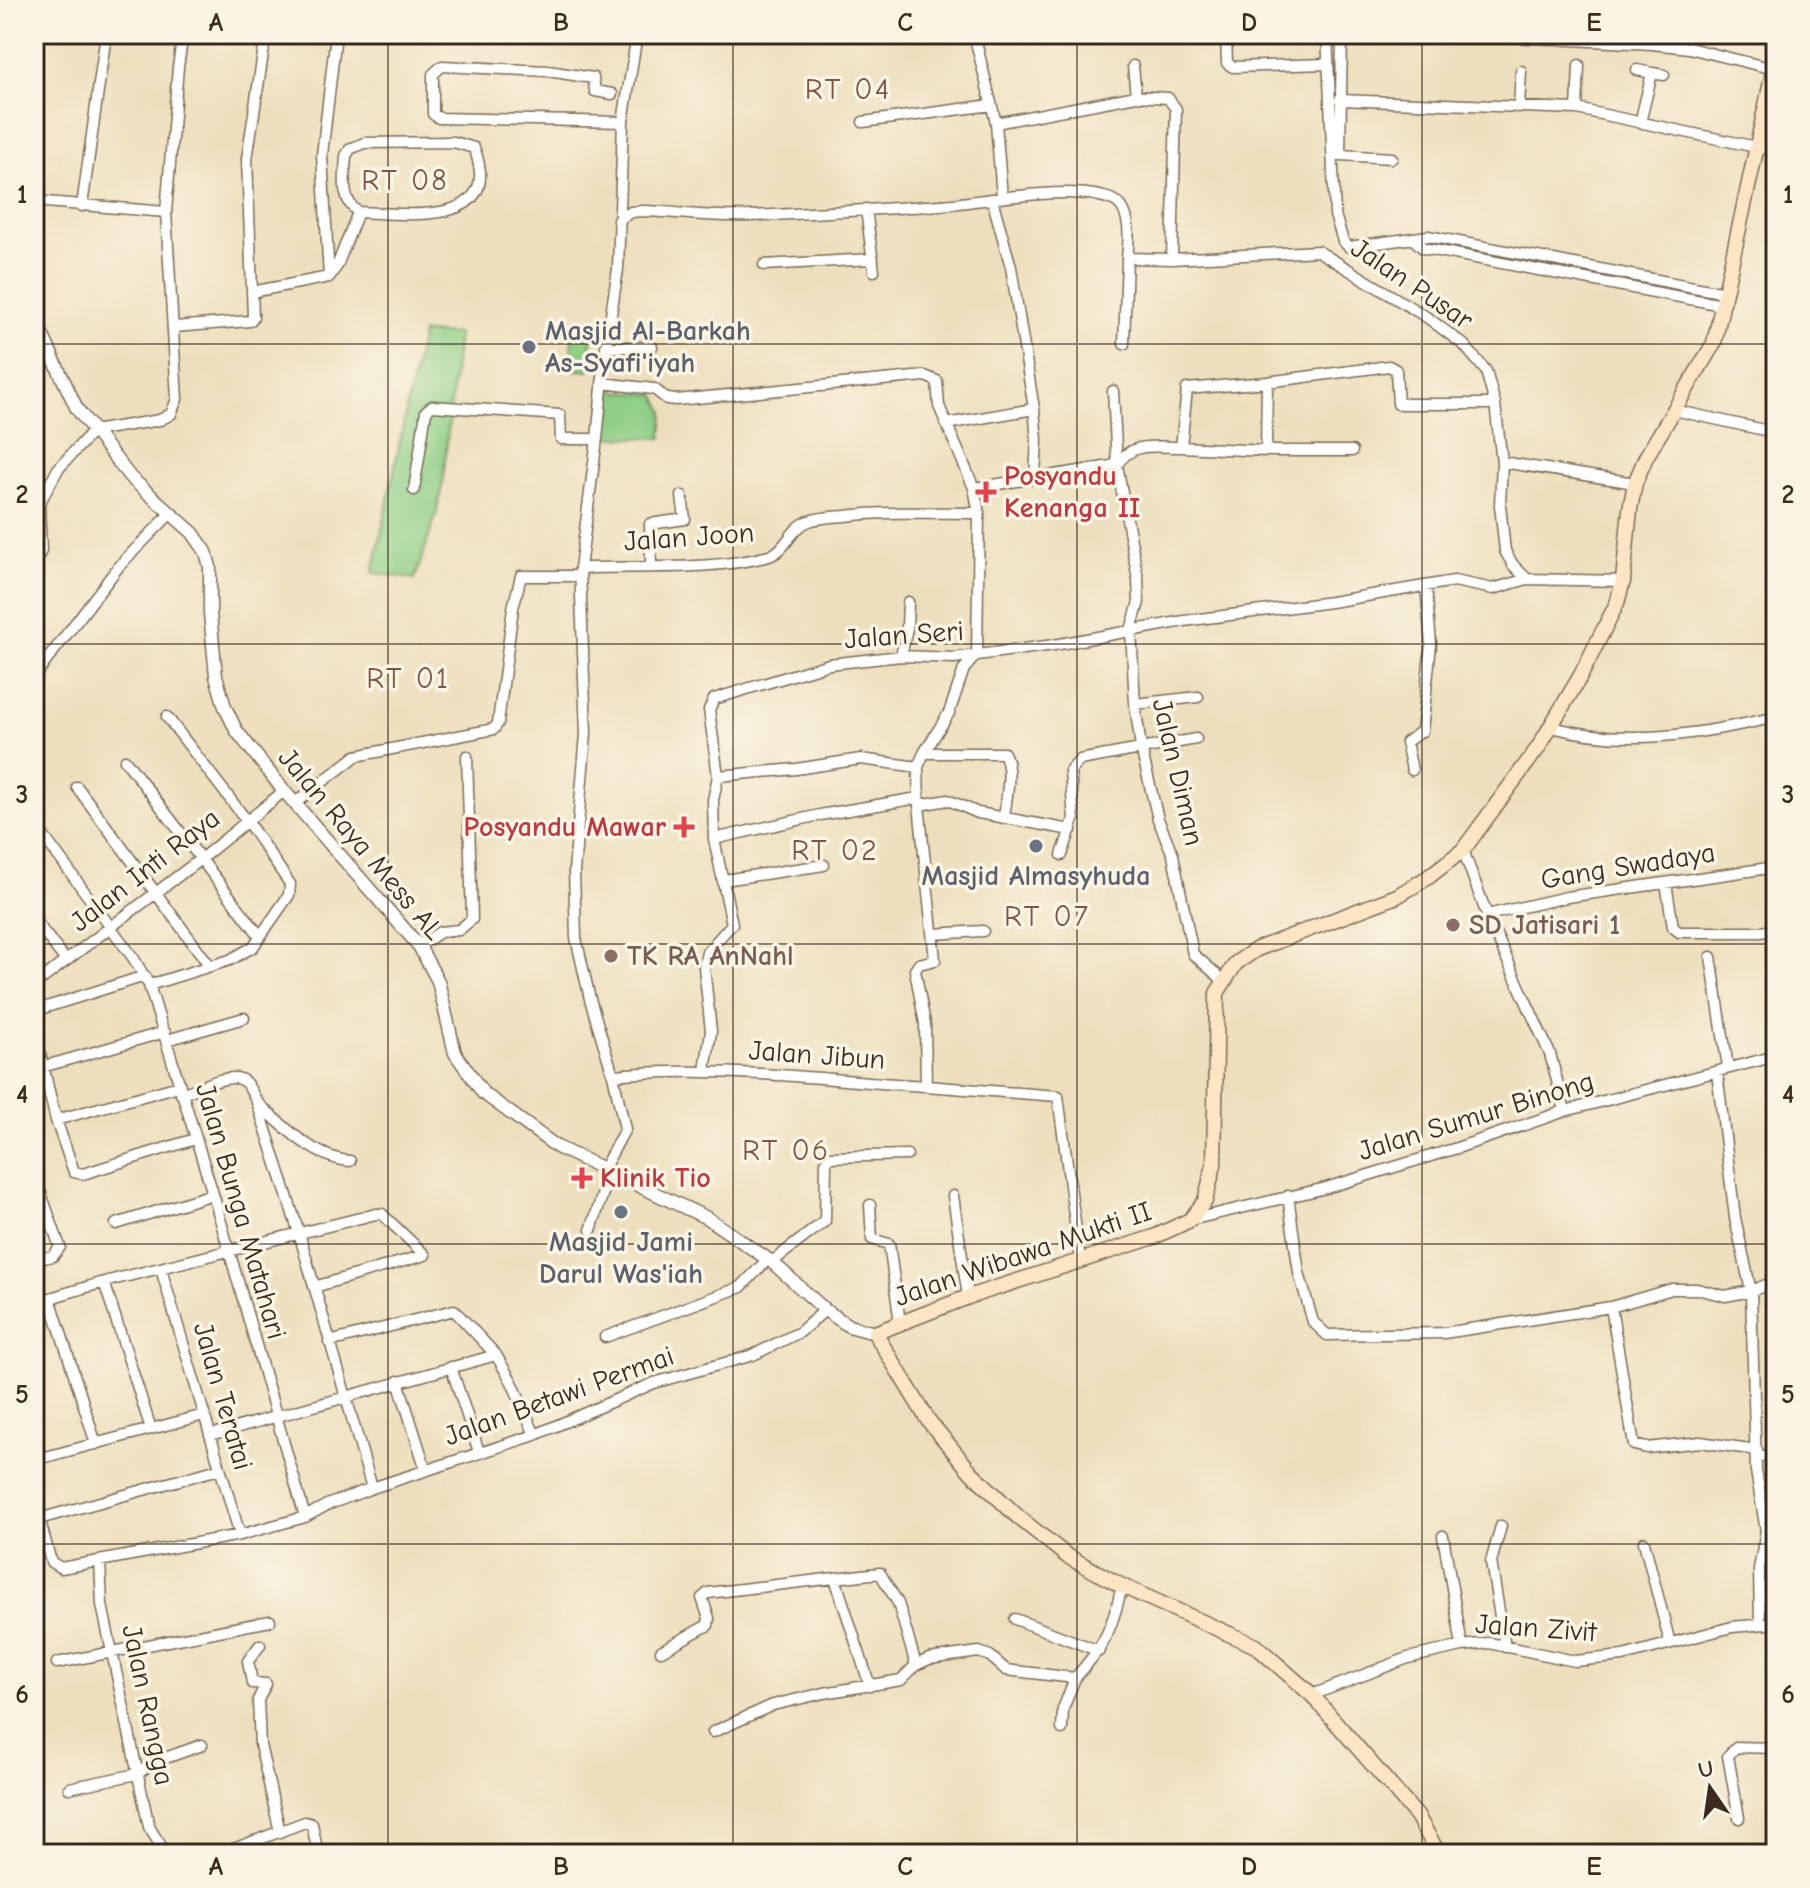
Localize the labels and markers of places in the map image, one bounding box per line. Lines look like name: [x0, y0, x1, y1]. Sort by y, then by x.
place label: Masjid Al-Barkah As-Syafi'iyah: [545, 315, 751, 379]
marker: Masjid Al-Barkah As-Syafi'iyah: [520, 338, 538, 356]
place label: Posyandu Kenanga II: [1004, 460, 1140, 524]
marker: Posyandu Kenanga II: [975, 481, 997, 503]
place label: Posyandu Mawar: [464, 811, 667, 843]
marker: Posyandu Mawar: [673, 816, 695, 838]
marker: Masjid Almasyhuda: [1027, 837, 1045, 855]
place label: Masjid Almasyhuda: [922, 860, 1150, 892]
place label: SD Jatisari 1: [1469, 909, 1620, 941]
marker: SD Jatisari 1: [1444, 916, 1462, 934]
place label: TK RA AnNahl: [627, 940, 794, 972]
marker: TK RA AnNahl: [602, 947, 620, 965]
place label: Klinik Tio: [600, 1162, 711, 1194]
marker: Klinik Tio: [571, 1167, 593, 1189]
marker: Masjid Jami Darul Was'iah: [612, 1203, 630, 1221]
place label: Masjid Jami Darul Was'iah: [539, 1226, 703, 1290]

